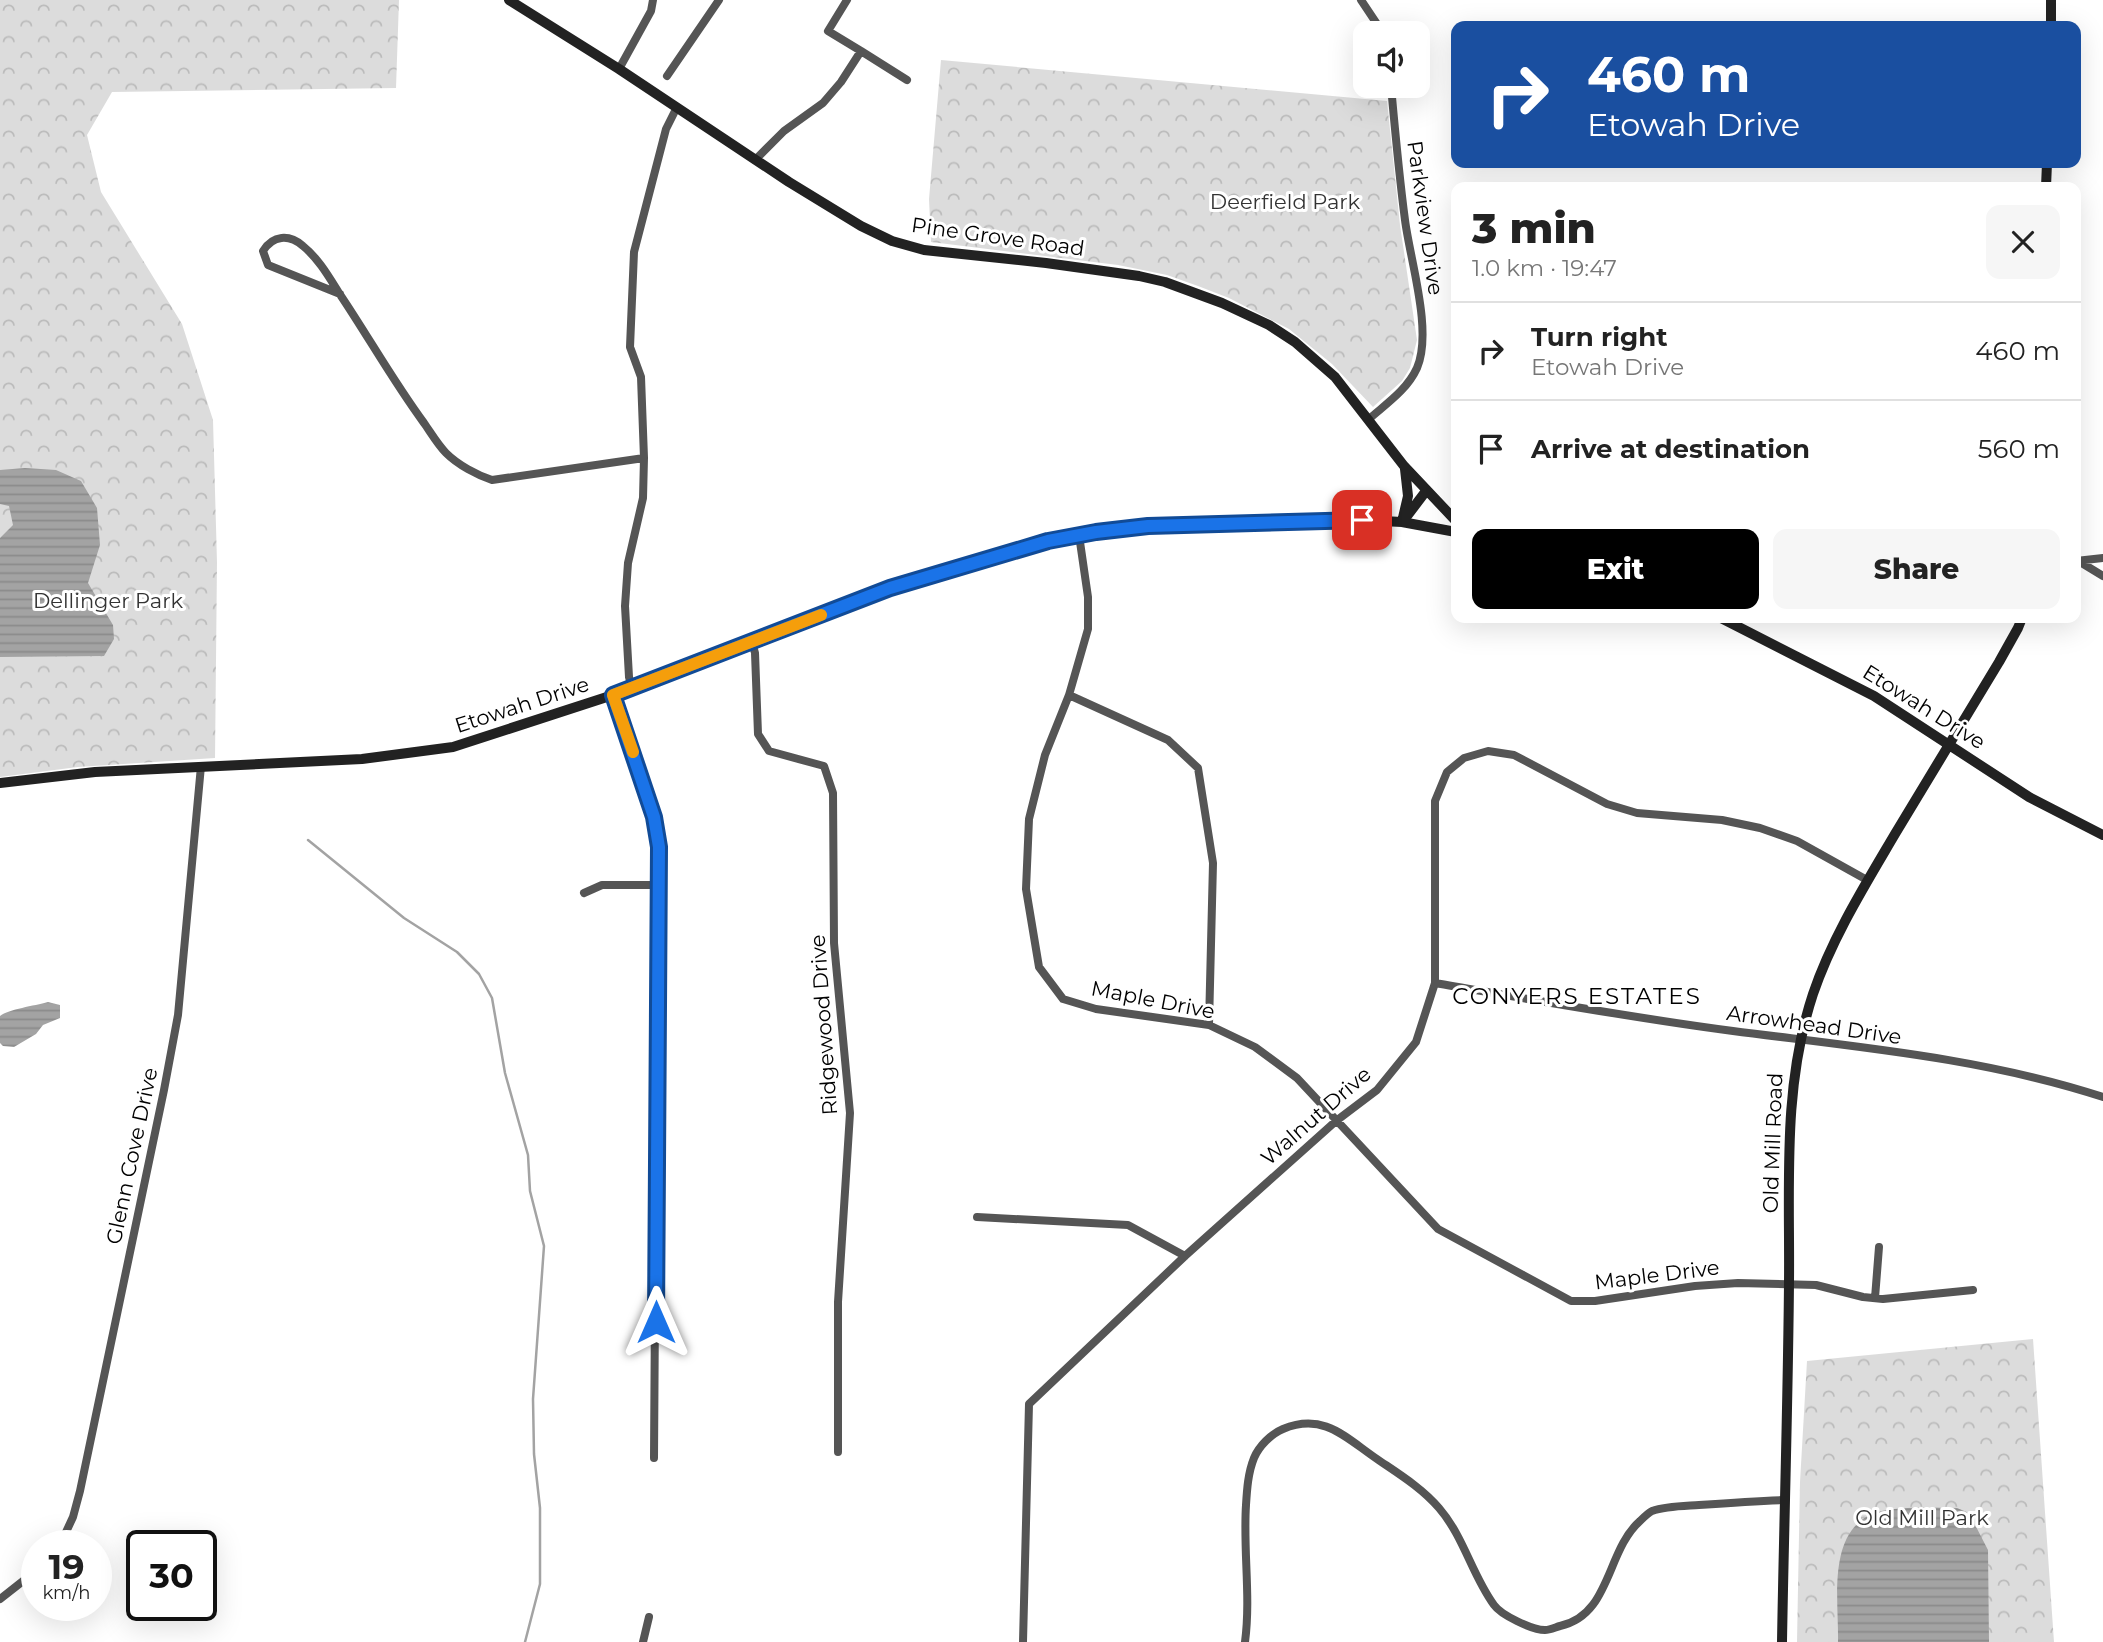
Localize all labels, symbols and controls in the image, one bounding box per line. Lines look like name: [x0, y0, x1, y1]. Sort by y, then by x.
map controls: [1353, 21, 1430, 98]
button: sound: [1353, 21, 1430, 98]
text: 460 m: [1587, 45, 1751, 104]
icon: right: [1472, 49, 1563, 140]
text: Etowah Drive: [1587, 105, 1800, 144]
street label: Parkview Drive: [1402, 139, 1449, 297]
park label: Deerfield Park: [1210, 189, 1361, 214]
text: 3 min: [1472, 202, 1596, 254]
button: close: [1986, 205, 2060, 279]
street label: Pine Grove Road: [910, 212, 1086, 261]
text: 1.0 km · 19:47: [1472, 254, 1617, 282]
text: Turn right: [1531, 321, 1667, 353]
icon: right: [1472, 332, 1510, 370]
text: 460 m: [1975, 335, 2060, 367]
text: Etowah Drive: [1531, 353, 1684, 381]
icon: arrive: [1472, 430, 1510, 468]
text: Arrive at destination: [1531, 433, 1810, 465]
text: 560 m: [1978, 433, 2060, 465]
pin: [1332, 490, 1392, 550]
icon: arrive: [1343, 501, 1381, 539]
button: Exit: [1472, 529, 1759, 609]
button: Share: [1773, 529, 2060, 609]
park label: Dellinger Park: [33, 588, 184, 613]
street label: Etowah Drive: [1858, 659, 1990, 754]
street label: Etowah Drive: [451, 671, 592, 738]
street label: Ridgewood Drive: [805, 934, 842, 1116]
street label: Maple Drive: [1089, 975, 1217, 1024]
district label: CONYERS ESTATES: [1452, 982, 1702, 1010]
street label: Arrowhead Drive: [1725, 1000, 1903, 1049]
street label: Walnut Drive: [1256, 1061, 1376, 1170]
street label: Glenn Cove Drive: [101, 1065, 162, 1247]
street label: Old Mill Road: [1758, 1072, 1787, 1214]
street label: Maple Drive: [1593, 1254, 1721, 1295]
position arrow: [619, 1285, 693, 1359]
park label: Old Mill Park: [1855, 1505, 1989, 1530]
speed limit sign: 30: [126, 1530, 217, 1621]
text: 19: [48, 1545, 85, 1588]
text: km/h: [42, 1582, 91, 1604]

